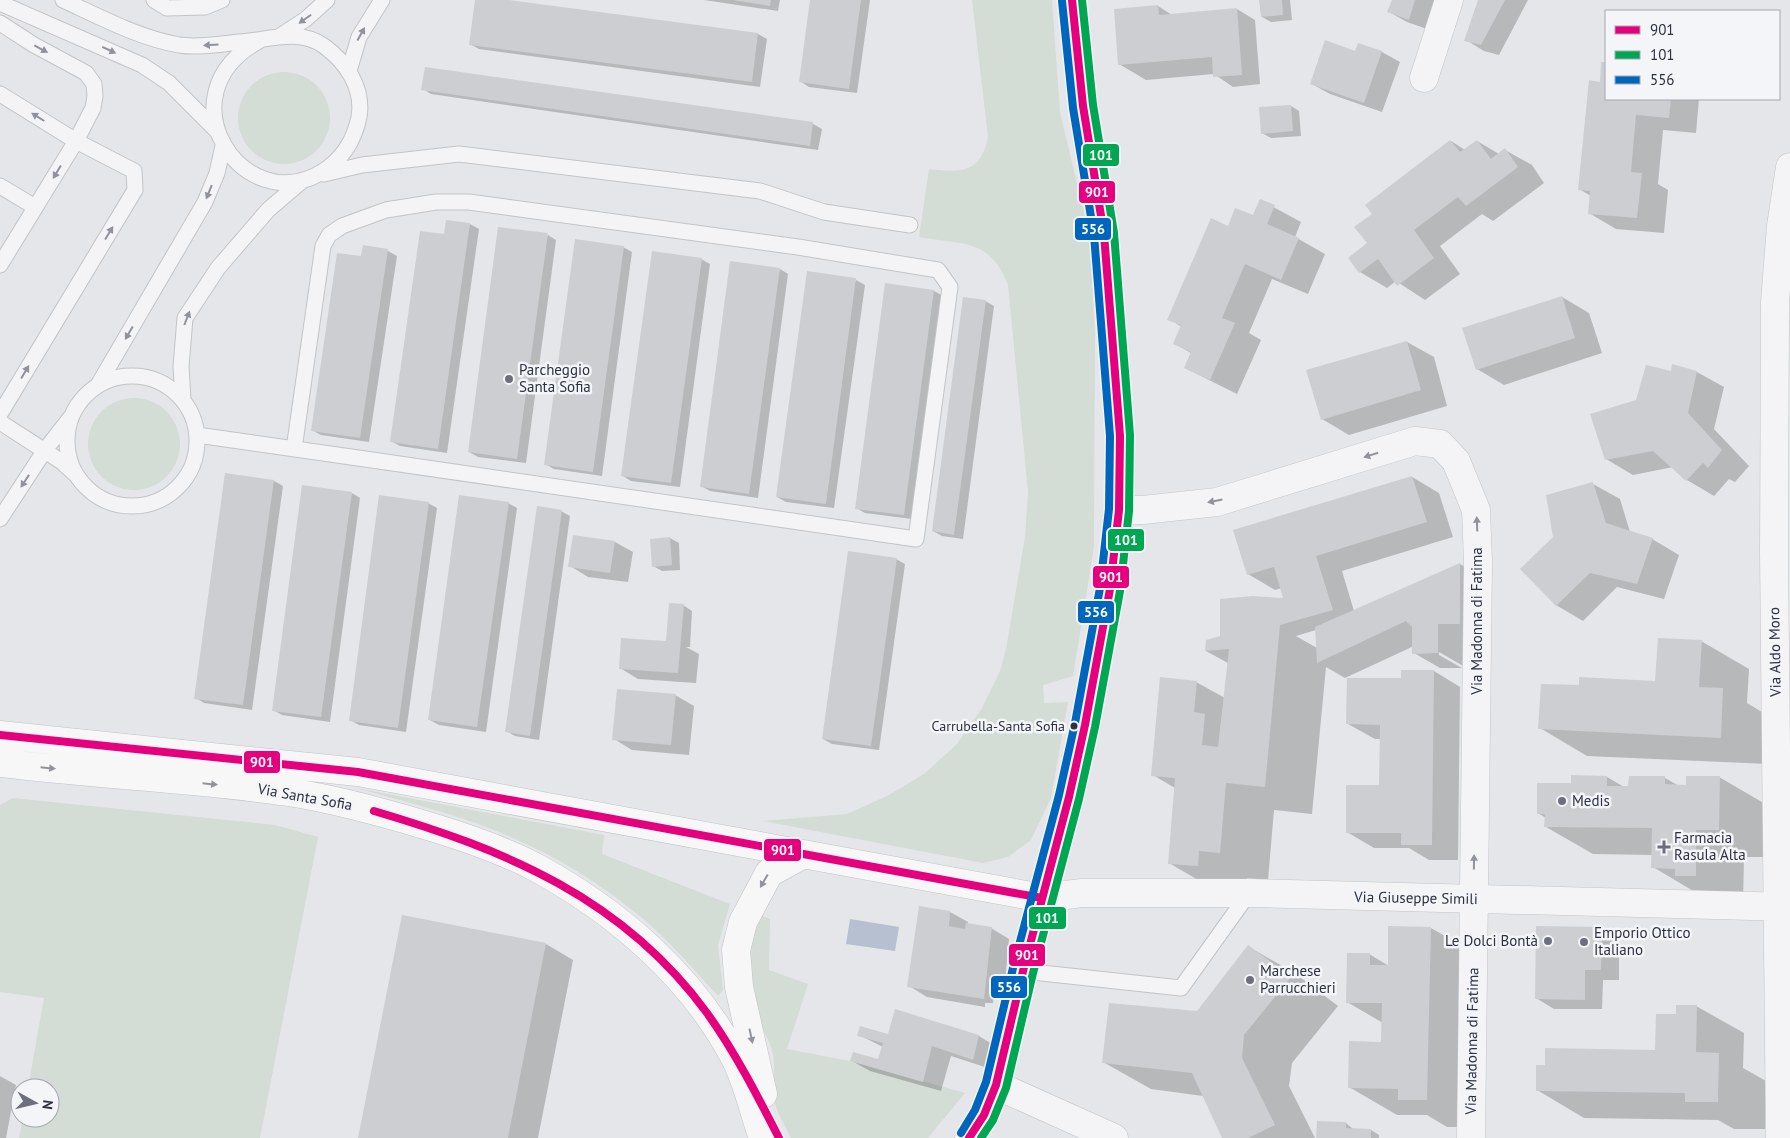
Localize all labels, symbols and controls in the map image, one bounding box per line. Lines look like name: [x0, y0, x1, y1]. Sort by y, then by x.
legend: [1605, 10, 1780, 100]
one-way arrow: [298, 14, 312, 24]
text: 901: [1650, 20, 1675, 39]
one-way arrow: [357, 27, 366, 40]
one-way arrow: [203, 41, 219, 49]
one-way arrow: [34, 45, 49, 53]
text: 101: [1650, 45, 1675, 64]
one-way arrow: [102, 46, 116, 54]
text: 556: [1650, 70, 1675, 89]
one-way arrow: [31, 113, 44, 122]
line badge: 101: [1082, 143, 1120, 167]
text: 101: [1089, 146, 1113, 164]
one-way arrow: [52, 166, 61, 179]
line badge: 901: [1078, 180, 1116, 204]
text: 901: [1085, 183, 1109, 201]
one-way arrow: [205, 185, 213, 200]
line badge: 556: [1074, 217, 1112, 241]
text: 556: [1081, 220, 1105, 238]
one-way arrow: [105, 227, 114, 240]
one-way arrow: [183, 310, 191, 325]
one-way arrow: [124, 327, 133, 340]
place label: Parcheggio Santa Sofia: [519, 360, 591, 396]
one-way arrow: [21, 366, 30, 379]
marker: Parcheggio Santa Sofia: [503, 373, 515, 385]
one-way arrow: [1363, 451, 1378, 459]
one-way arrow: [21, 474, 30, 487]
one-way arrow: [1208, 497, 1223, 505]
one-way arrow: [1472, 516, 1480, 532]
line badge: 101: [1107, 528, 1145, 552]
text: 101: [1114, 531, 1138, 549]
street label: Via Madonna di Fatima: [1467, 547, 1486, 696]
line badge: 901: [1092, 565, 1130, 589]
text: 901: [1099, 568, 1123, 586]
line badge: 556: [1077, 600, 1115, 624]
text: 556: [1084, 603, 1108, 621]
street label: Via Aldo Moro: [1764, 607, 1785, 698]
place label: Carrubella-Santa Sofia: [931, 717, 1065, 735]
marker: Carrubella-Santa Sofia: [1069, 721, 1079, 731]
line badge: 901: [243, 750, 281, 774]
text: 901: [250, 753, 274, 771]
one-way arrow: [41, 764, 57, 772]
street label: Via Santa Sofia: [255, 779, 354, 814]
one-way arrow: [202, 780, 218, 788]
place label: Medis: [1572, 791, 1610, 810]
marker: Medis: [1556, 795, 1568, 807]
place label: Farmacia Rasula Alta: [1674, 828, 1746, 864]
line badge: 901: [763, 838, 802, 862]
text: 901: [771, 841, 795, 859]
marker: Farmacia Rasula Alta: [1658, 841, 1670, 853]
one-way arrow: [1470, 854, 1478, 870]
one-way arrow: [760, 874, 769, 887]
street label: Via Giuseppe Simili: [1353, 887, 1478, 908]
line badge: 101: [1028, 906, 1067, 930]
text: 101: [1035, 909, 1059, 927]
place label: Emporio Ottico Italiano: [1594, 923, 1690, 959]
place label: Le Dolci Bontà: [1445, 931, 1538, 950]
marker: Le Dolci Bontà: [1542, 935, 1554, 947]
marker: Emporio Ottico Italiano: [1578, 936, 1590, 948]
line badge: 901: [1008, 943, 1046, 967]
text: 901: [1015, 946, 1039, 964]
place label: Marchese Parrucchieri: [1260, 961, 1336, 997]
street label: Via Madonna di Fatima: [1461, 967, 1482, 1116]
marker: Marchese Parrucchieri: [1244, 974, 1256, 986]
line badge: 556: [990, 975, 1028, 999]
text: 556: [997, 978, 1021, 996]
one-way arrow: [747, 1028, 755, 1043]
north arrow: [10, 1078, 60, 1128]
text: N: [38, 1099, 57, 1111]

